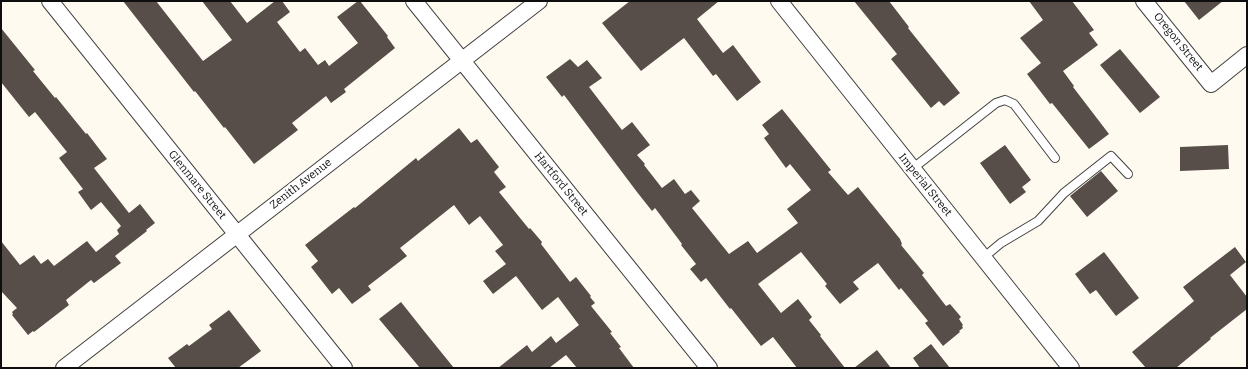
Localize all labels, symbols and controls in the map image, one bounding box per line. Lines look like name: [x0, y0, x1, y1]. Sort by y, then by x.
street label: Oregon Street: [1150, 10, 1206, 74]
street label: Glenmare Street: [165, 148, 229, 222]
street label: Hartford Street: [531, 150, 591, 218]
street label: Imperial Street: [896, 151, 954, 219]
street label: Zenith Avenue: [268, 156, 334, 212]

